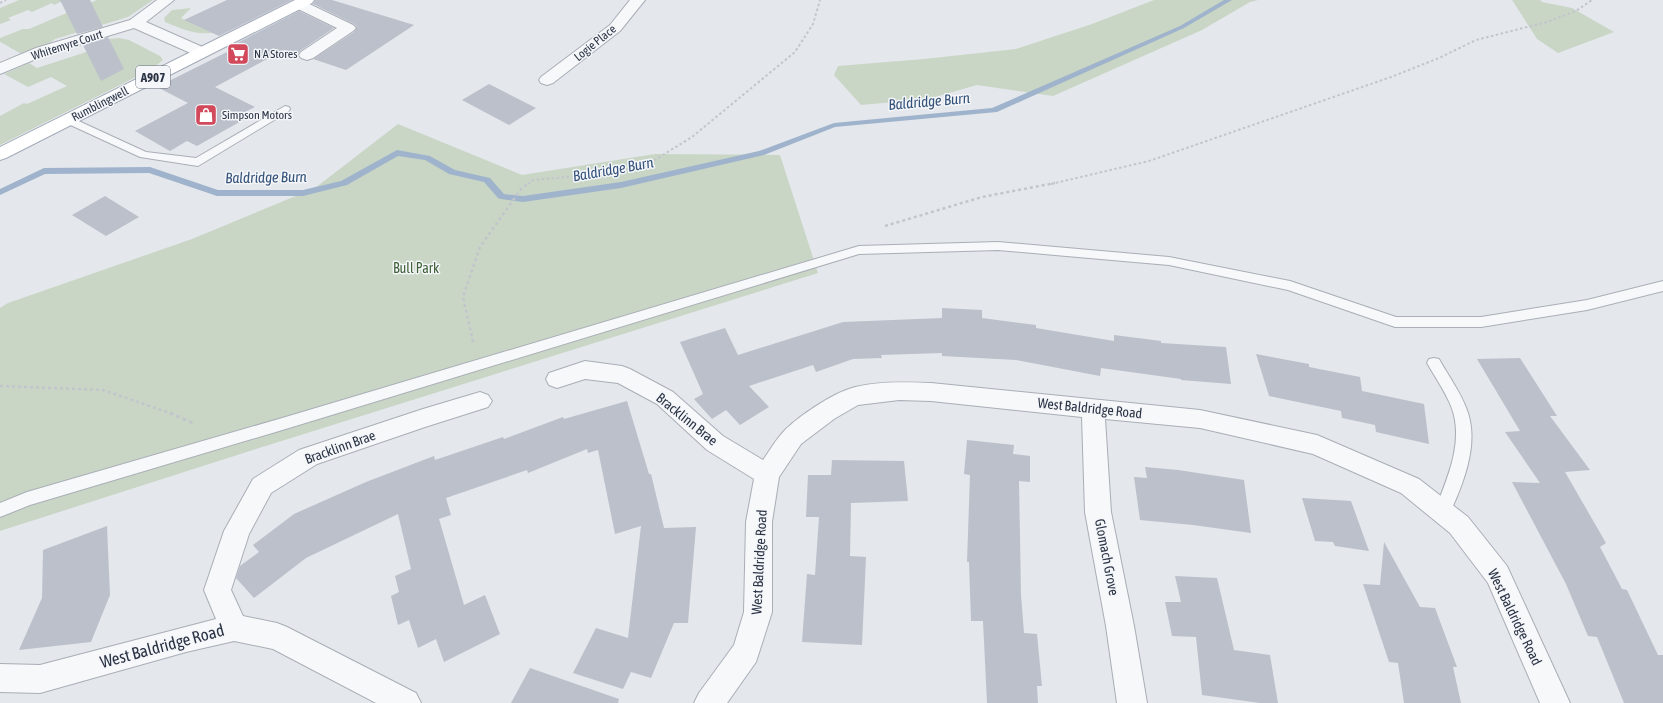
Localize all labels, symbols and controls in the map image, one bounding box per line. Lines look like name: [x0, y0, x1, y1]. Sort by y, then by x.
street label: Logie Place: [571, 22, 619, 64]
street label: Whitemyre Court: [30, 27, 105, 63]
supermarket icon: N A Stores: [225, 41, 251, 67]
place label: N A Stores: [254, 47, 298, 61]
road number: A907: [136, 66, 170, 88]
street label: Rumblingwell: [69, 83, 131, 124]
water label: Baldridge Burn: [888, 89, 970, 113]
shop icon: Simpson Motors: [193, 102, 219, 128]
place label: Simpson Motors: [222, 108, 292, 122]
water label: Baldridge Burn: [571, 154, 655, 184]
water label: Baldridge Burn: [225, 168, 307, 186]
park label: Bull Park: [393, 260, 439, 276]
street label: Bracklinn Brae: [653, 389, 721, 449]
street label: West Baldridge Road: [1037, 395, 1143, 421]
street label: Bracklinn Brae: [302, 427, 378, 467]
street label: West Baldridge Road: [748, 509, 770, 615]
street label: Glomach Grove: [1092, 517, 1122, 597]
street label: West Baldridge Road: [1485, 566, 1545, 668]
street label: West Baldridge Road: [98, 620, 226, 672]

